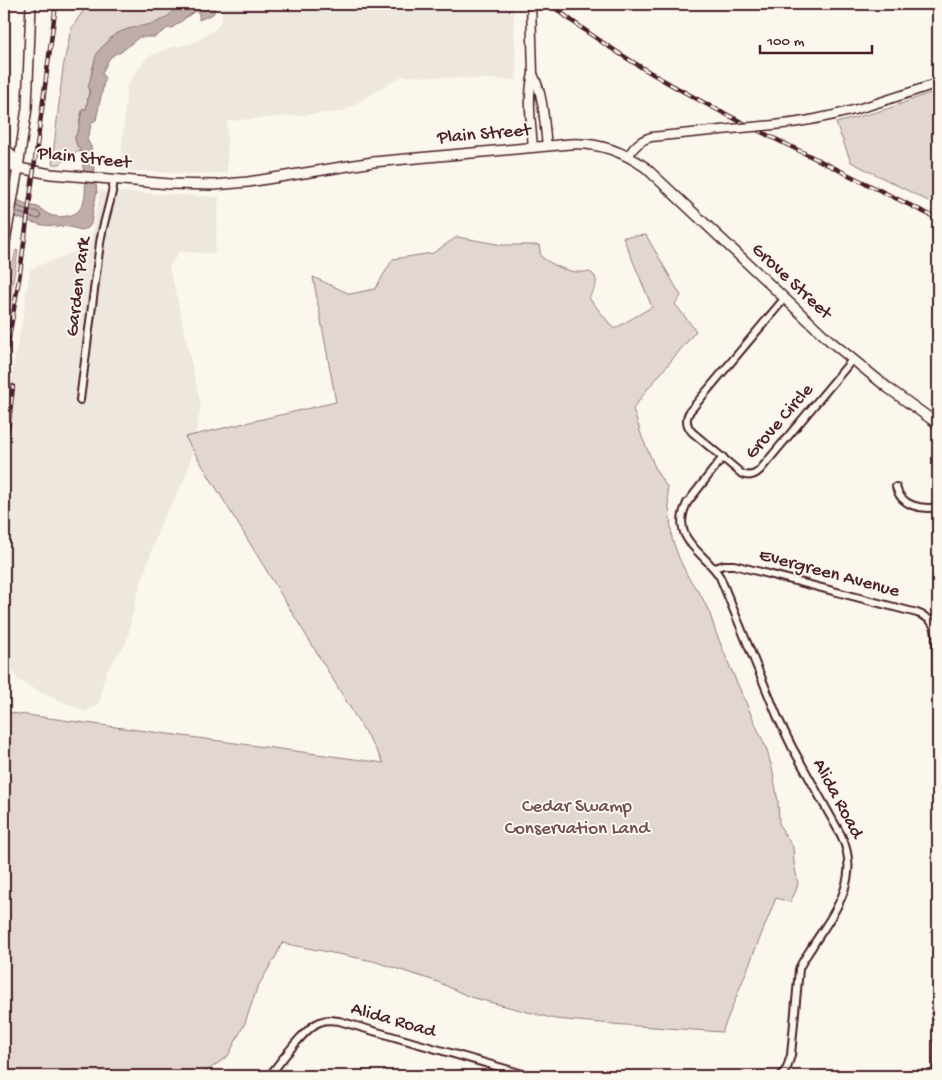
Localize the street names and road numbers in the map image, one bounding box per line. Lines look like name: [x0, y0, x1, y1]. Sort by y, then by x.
street label: Plain Street: [435, 119, 534, 151]
street label: Plain Street: [35, 143, 134, 176]
street label: Garden Park: [61, 234, 97, 338]
street label: Grove Street: [746, 239, 838, 327]
street label: Grove Circle: [741, 379, 819, 465]
street label: Evergreen Avenue: [756, 544, 902, 604]
street label: Alida Road: [806, 755, 868, 845]
street label: Alida Road: [348, 998, 440, 1045]

